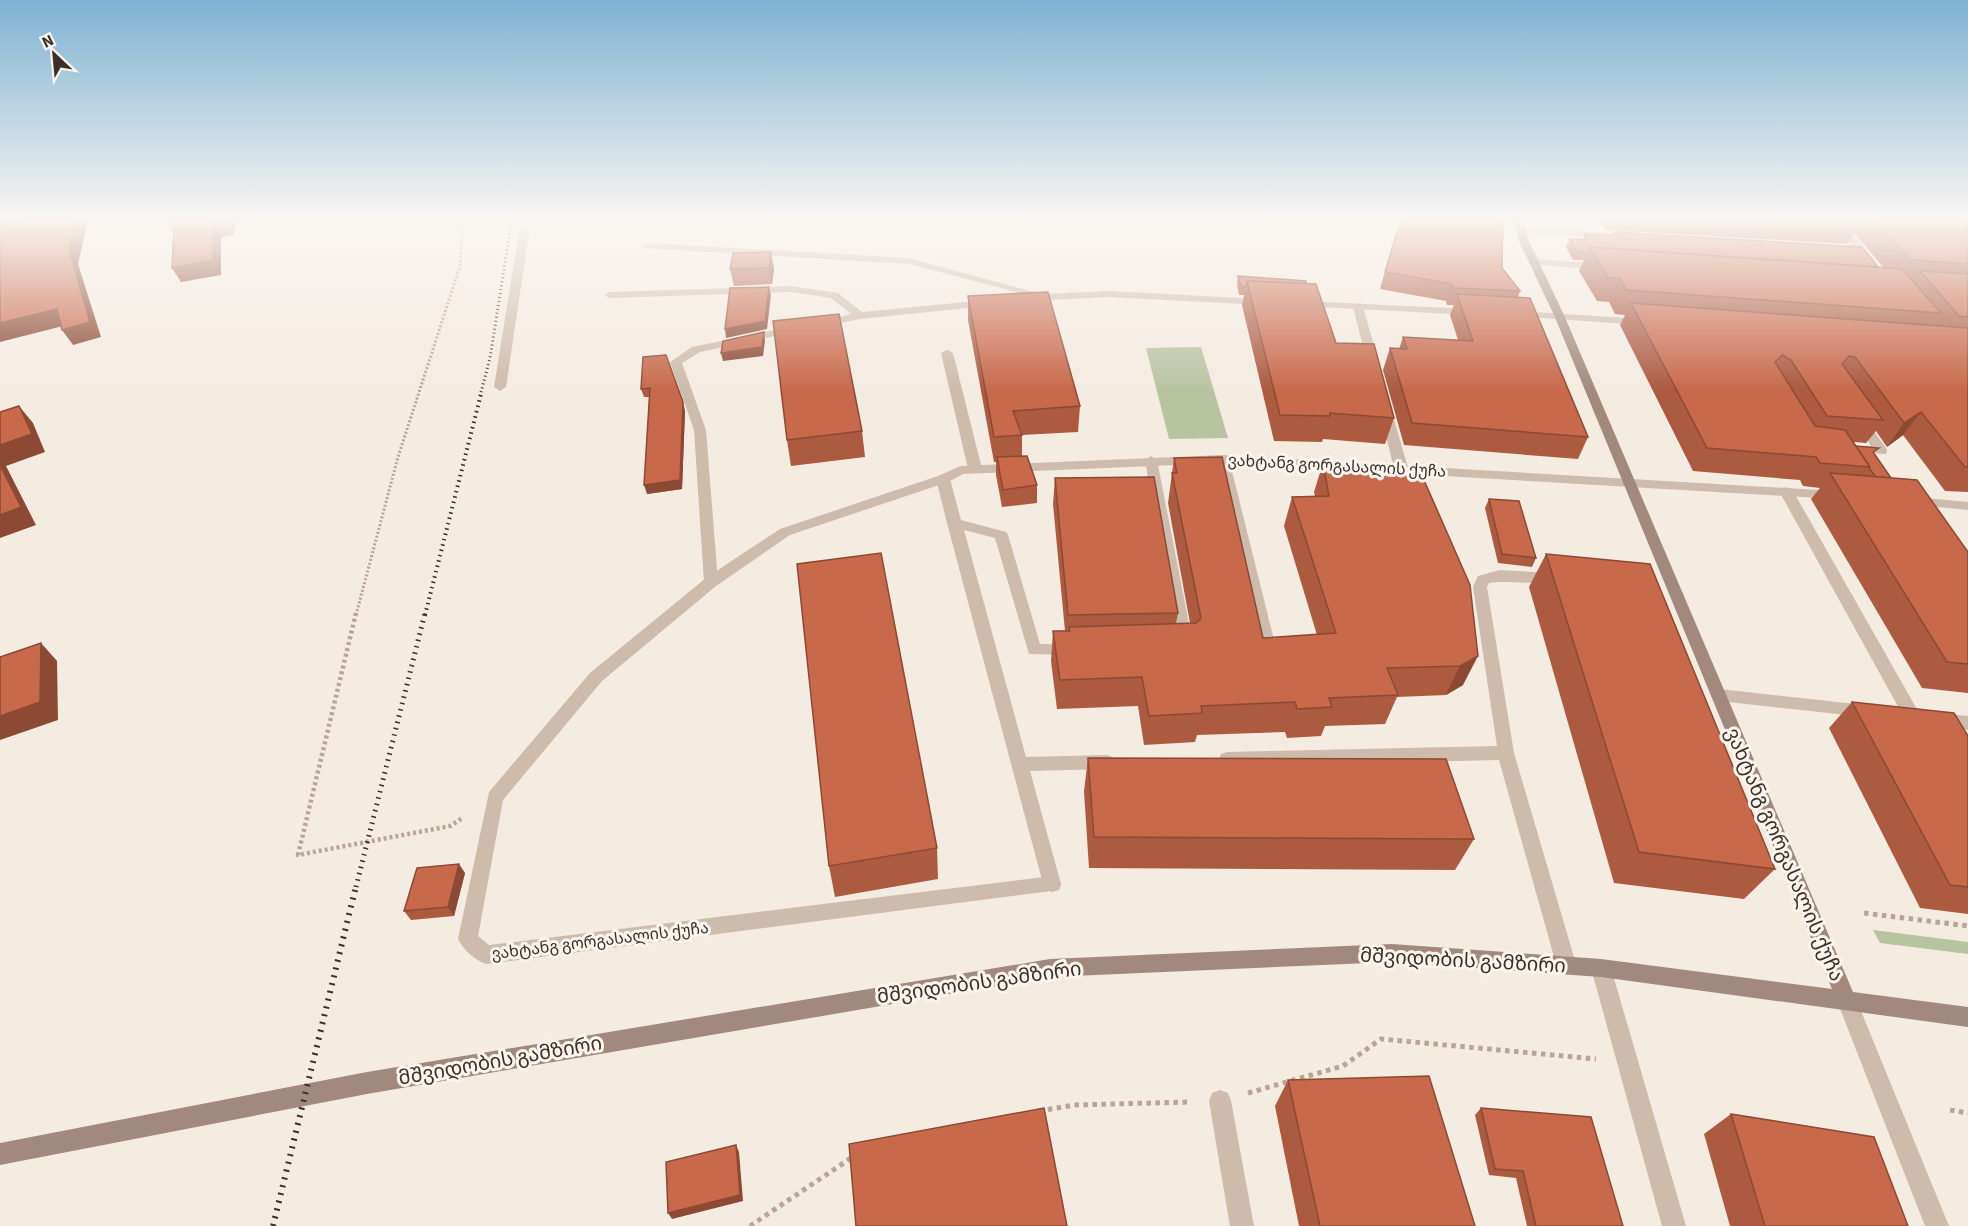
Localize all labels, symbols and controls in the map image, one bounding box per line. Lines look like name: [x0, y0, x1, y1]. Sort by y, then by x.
north arrow: [24, 24, 84, 84]
text: N: [38, 29, 57, 54]
street label: ვახტანგ გორგასალის ქუჩა: [1227, 449, 1447, 483]
street label: ვახტანგ გორგასალის ქუჩა: [1718, 723, 1850, 986]
street label: ვახტანგ გორგასალის ქუჩა: [490, 917, 710, 965]
street label: მშვიდობის გამზირი: [1359, 942, 1567, 980]
street label: მშვიდობის გამზირი: [875, 955, 1083, 1011]
street label: მშვიდობის გამზირი: [396, 1029, 604, 1093]

